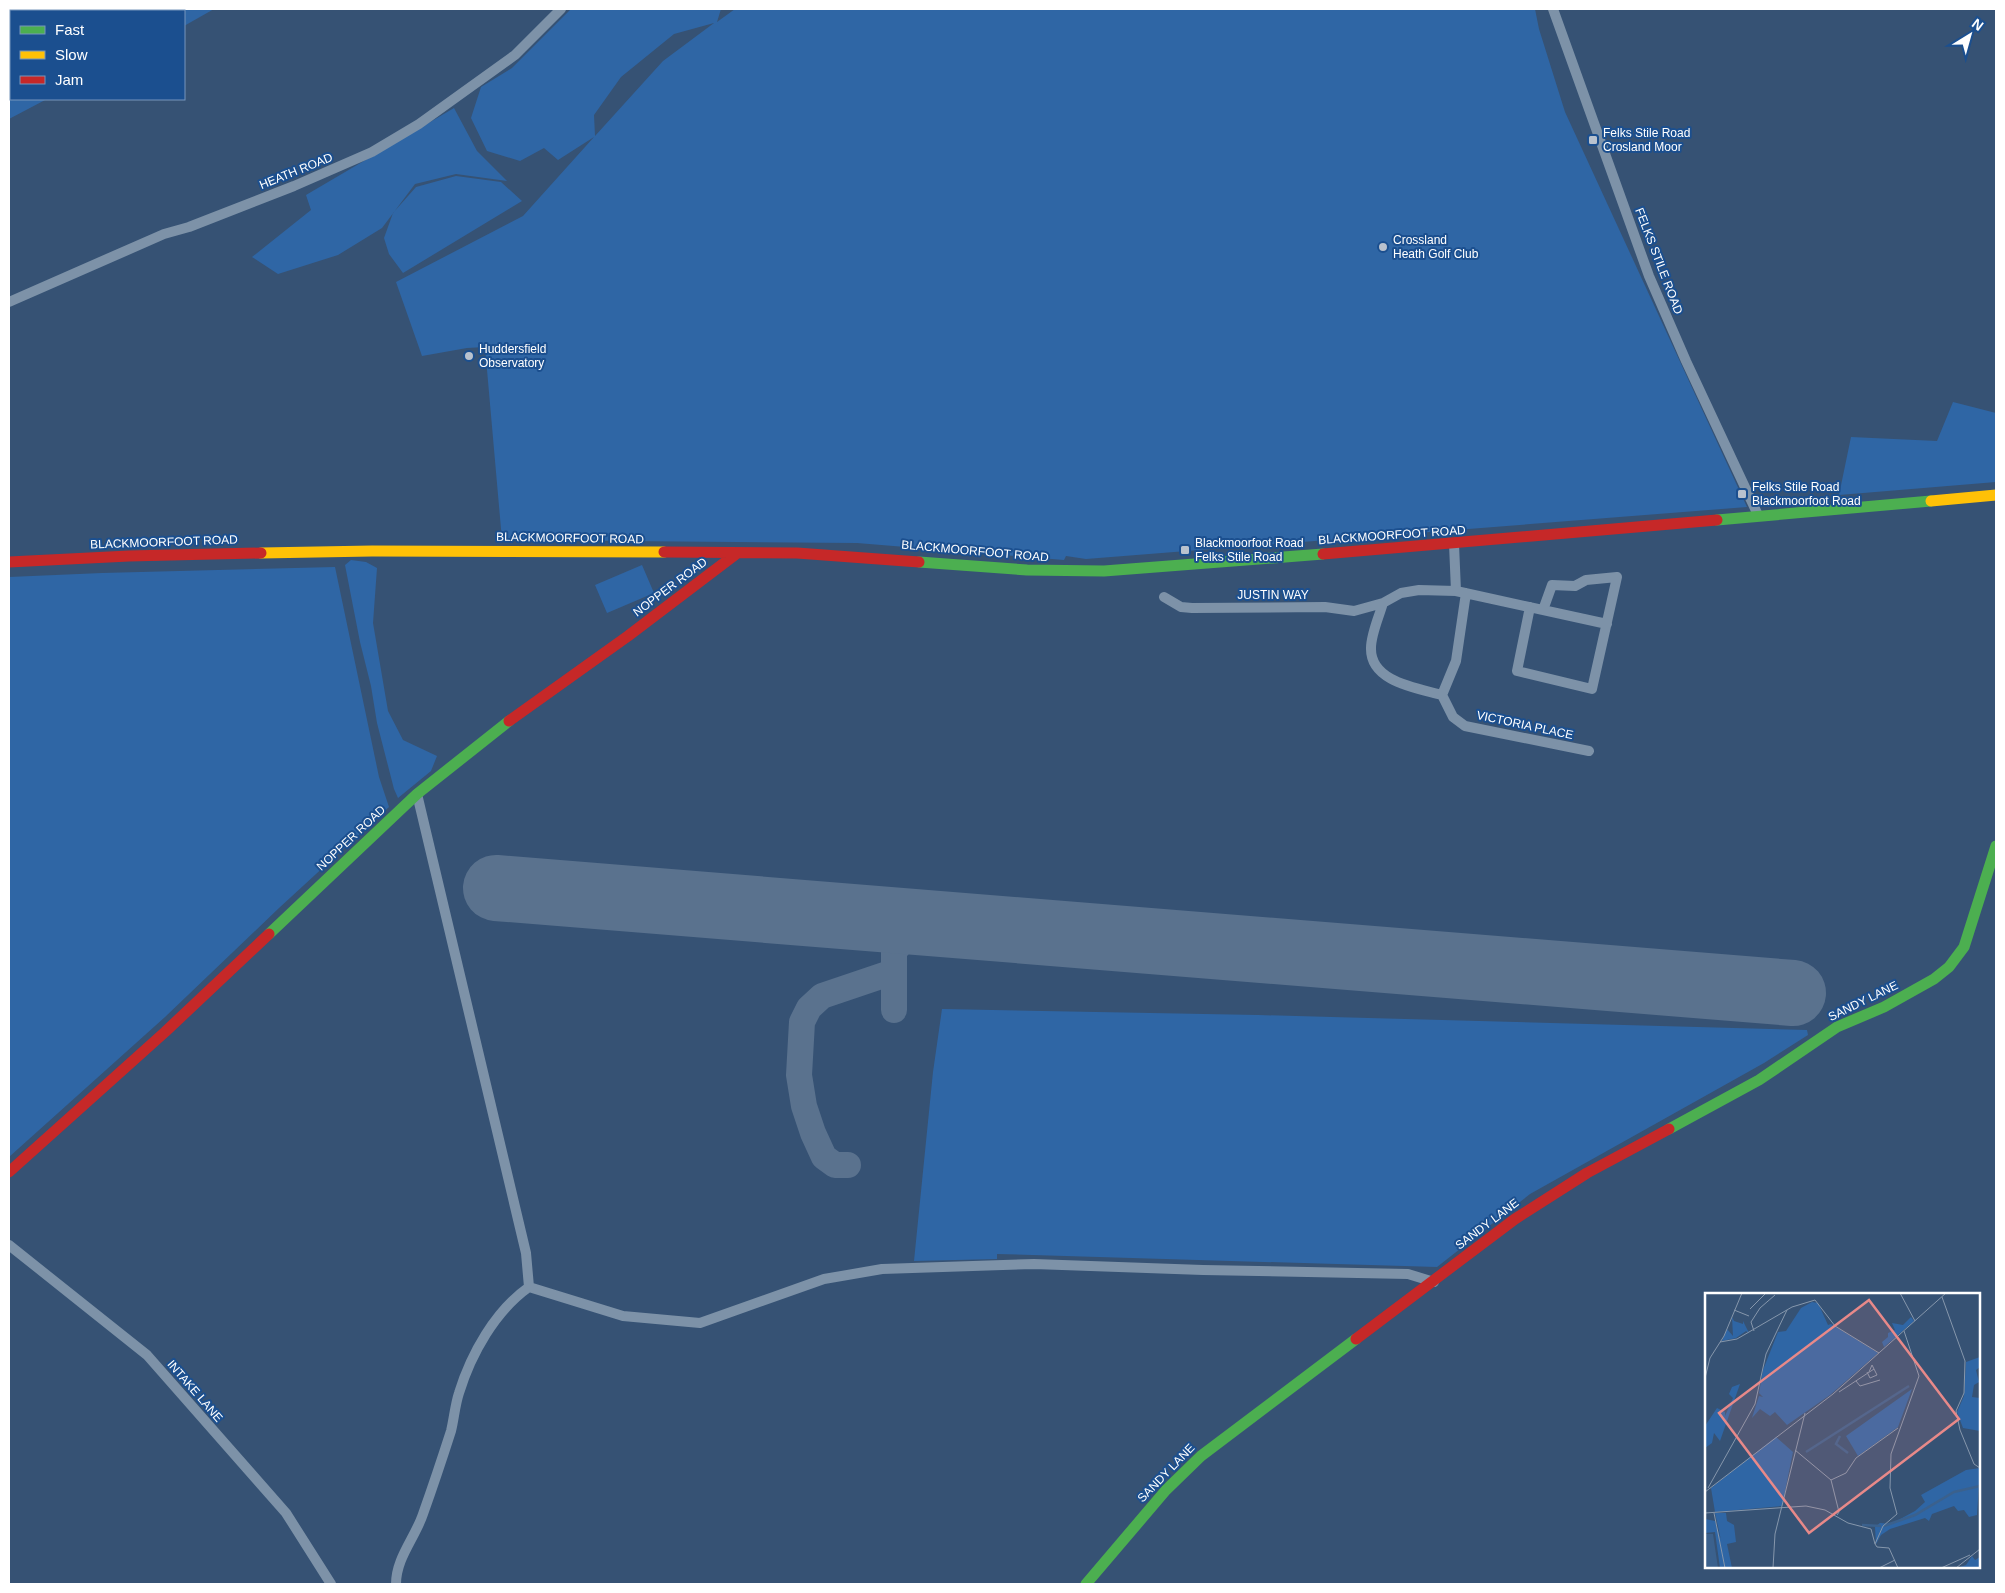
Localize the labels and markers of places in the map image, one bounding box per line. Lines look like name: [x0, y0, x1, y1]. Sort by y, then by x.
place label: Felks Stile Road Crosland Moor: [1603, 126, 1690, 154]
marker: Felks Stile Road Crosland Moor: [1587, 134, 1599, 146]
place label: Crossland Heath Golf Club: [1393, 233, 1479, 261]
marker: Crossland Heath Golf Club: [1377, 241, 1389, 253]
place label: Huddersfield Observatory: [479, 342, 546, 370]
marker: Huddersfield Observatory: [463, 350, 475, 362]
place label: Felks Stile Road Blackmoorfoot Road: [1752, 480, 1861, 508]
marker: Felks Stile Road Blackmoorfoot Road: [1736, 488, 1748, 500]
place label: Blackmoorfoot Road Felks Stile Road: [1195, 536, 1304, 564]
marker: Blackmoorfoot Road Felks Stile Road: [1179, 544, 1191, 556]

